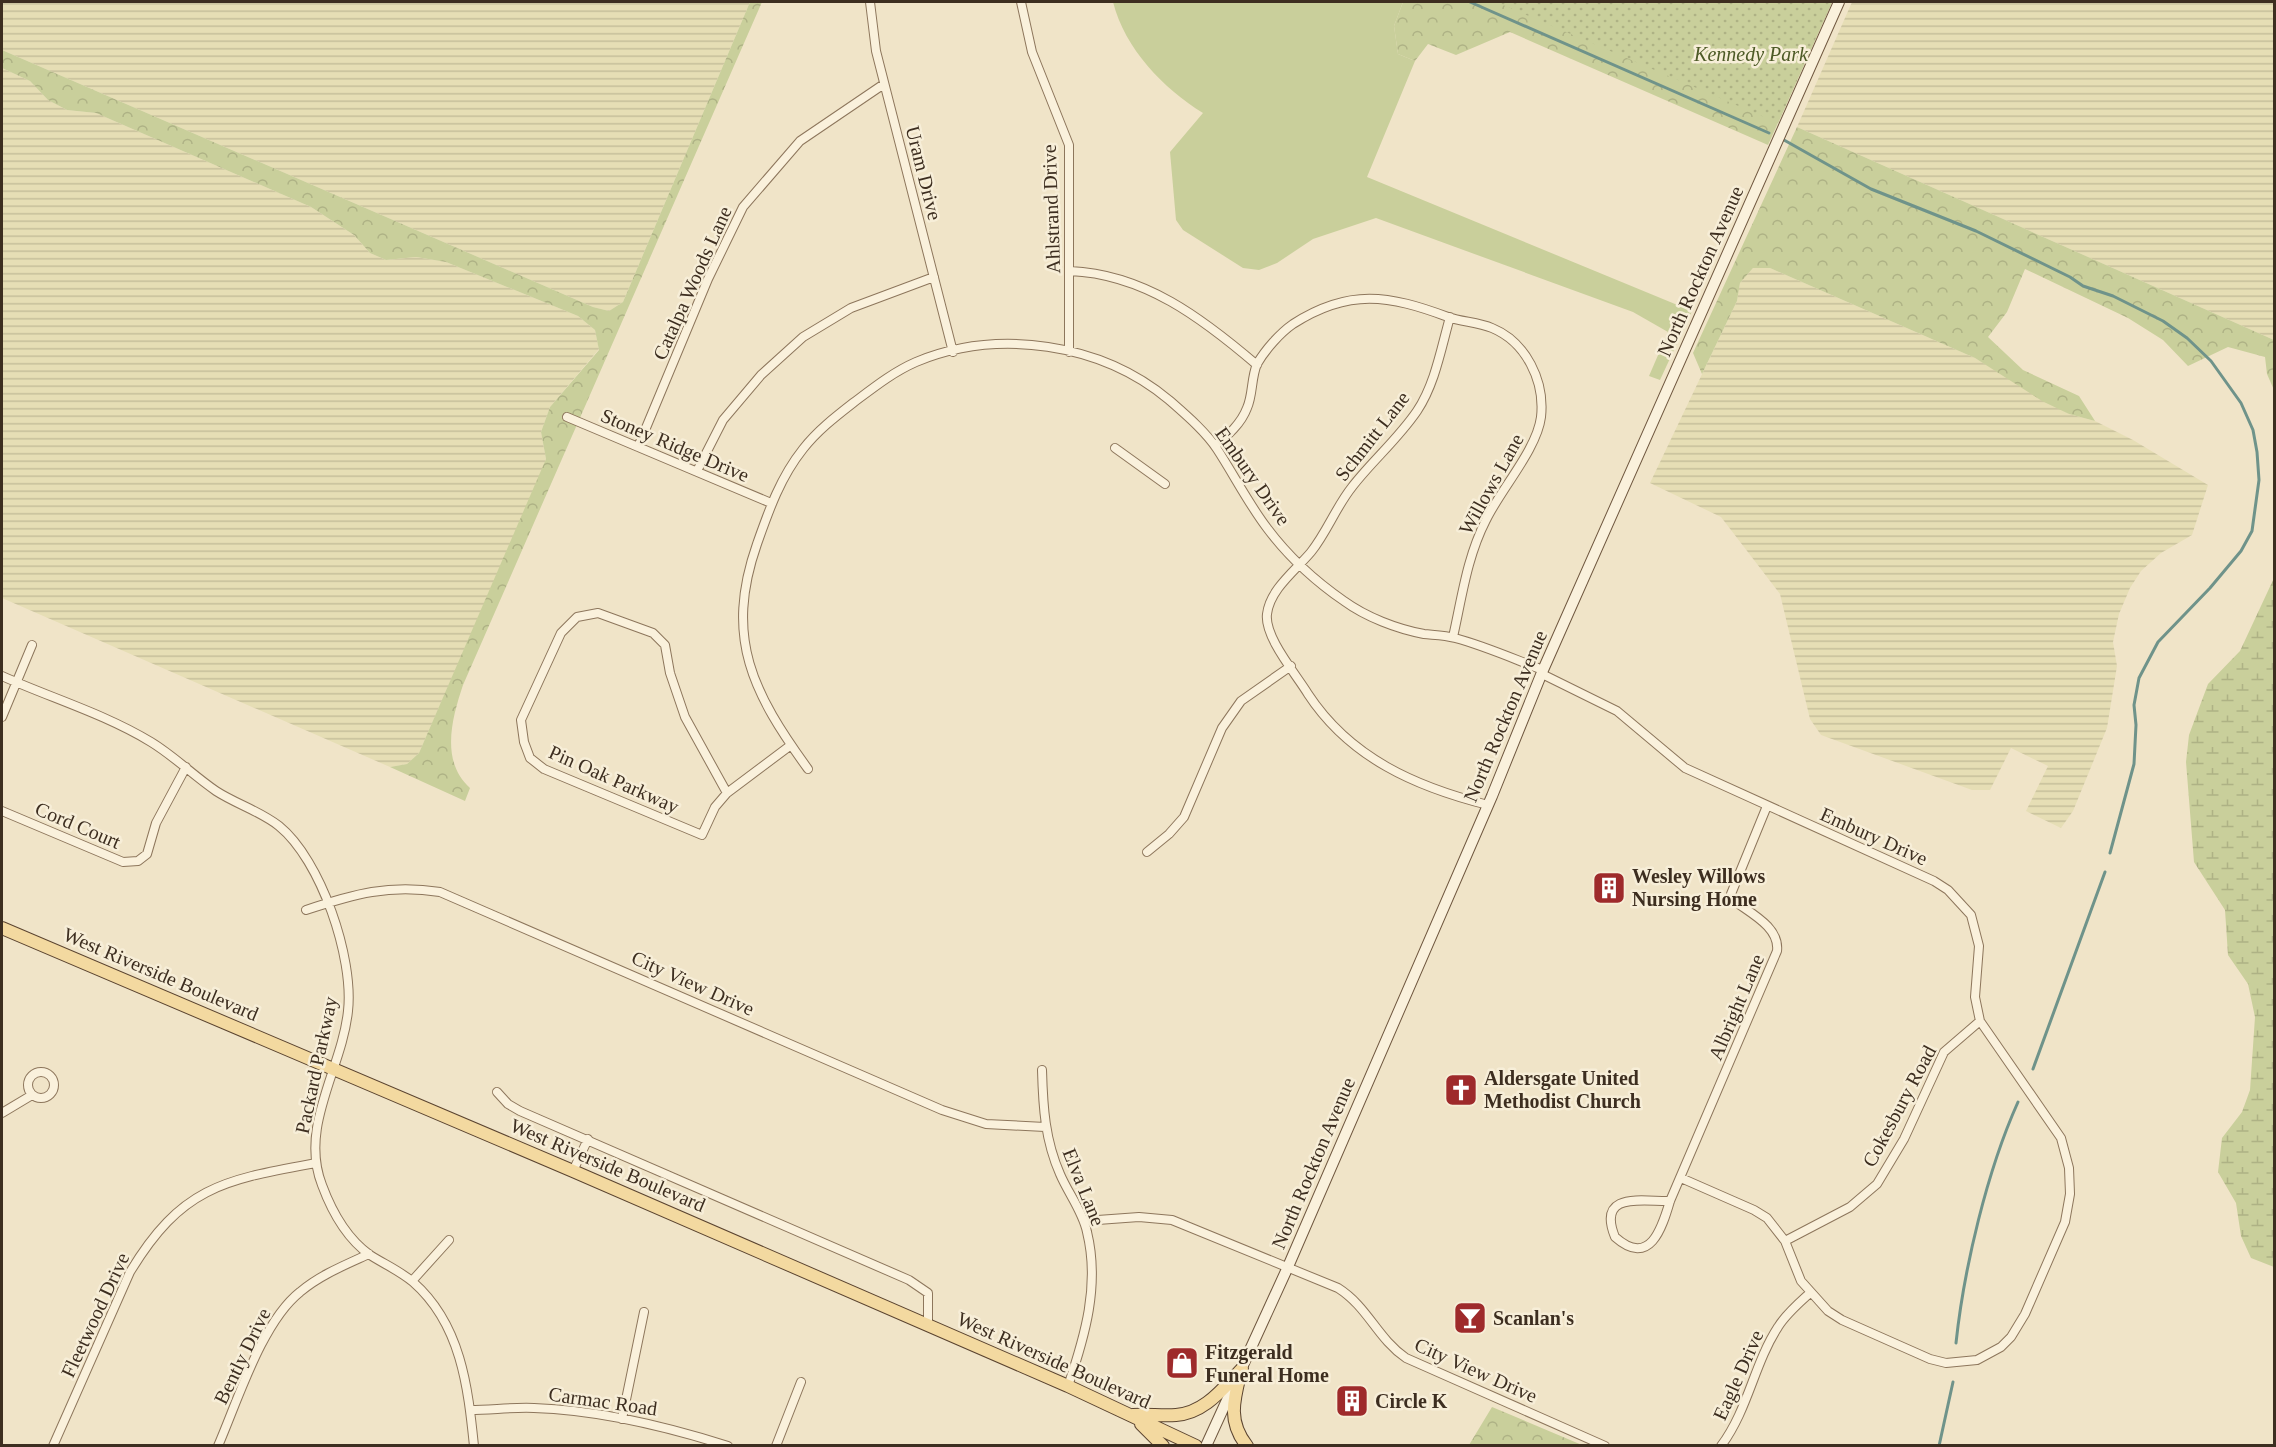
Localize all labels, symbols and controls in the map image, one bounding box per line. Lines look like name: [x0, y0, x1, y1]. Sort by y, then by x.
park label: Kennedy Park: [1693, 43, 1809, 66]
street label: Uram Drive: [902, 124, 946, 222]
street label: Ahlstrand Drive: [1038, 144, 1064, 274]
street label: North Rockton Avenue: [1653, 182, 1748, 360]
street label: Catalpa Woods Lane: [648, 203, 737, 364]
street label: Schmitt Lane: [1330, 387, 1414, 485]
street label: Stoney Ridge Drive: [597, 404, 753, 487]
street label: Embury Drive: [1210, 423, 1295, 530]
street label: Willows Lane: [1454, 430, 1528, 538]
street label: North Rockton Avenue: [1459, 627, 1551, 805]
street label: Pin Oak Parkway: [545, 740, 682, 818]
street label: Cord Court: [32, 797, 124, 853]
street label: Embury Drive: [1817, 803, 1931, 870]
place label: Wesley Willows Nursing Home: [1632, 865, 1765, 911]
building icon: Wesley Willows Nursing Home: [1591, 870, 1627, 906]
street label: West Riverside Boulevard: [60, 923, 262, 1025]
street label: City View Drive: [628, 946, 758, 1021]
street label: Albright Lane: [1704, 951, 1769, 1064]
street label: Packard Parkway: [291, 995, 342, 1136]
street label: Cokesbury Road: [1858, 1042, 1941, 1171]
place label: Aldersgate United Methodist Church: [1484, 1067, 1641, 1112]
church icon: Aldersgate United Methodist Church: [1443, 1072, 1479, 1108]
street label: North Rockton Avenue: [1267, 1074, 1359, 1252]
street label: West Riverside Boulevard: [507, 1114, 709, 1216]
street label: Elva Lane: [1059, 1145, 1110, 1229]
street label: Fleetwood Drive: [57, 1249, 134, 1381]
bar icon: Scanlan's: [1452, 1300, 1488, 1336]
street label: Bently Drive: [209, 1304, 276, 1408]
street label: West Riverside Boulevard: [954, 1307, 1154, 1413]
place label: Scanlan's: [1493, 1307, 1574, 1329]
street label: Eagle Drive: [1708, 1327, 1769, 1424]
street label: City View Drive: [1411, 1333, 1541, 1408]
place label: Fitzgerald Funeral Home: [1205, 1341, 1329, 1386]
shop icon: Fitzgerald Funeral Home: [1164, 1345, 1200, 1381]
street label: Carmac Road: [547, 1382, 659, 1420]
building icon: Circle K: [1334, 1383, 1370, 1419]
place label: Circle K: [1375, 1390, 1448, 1412]

